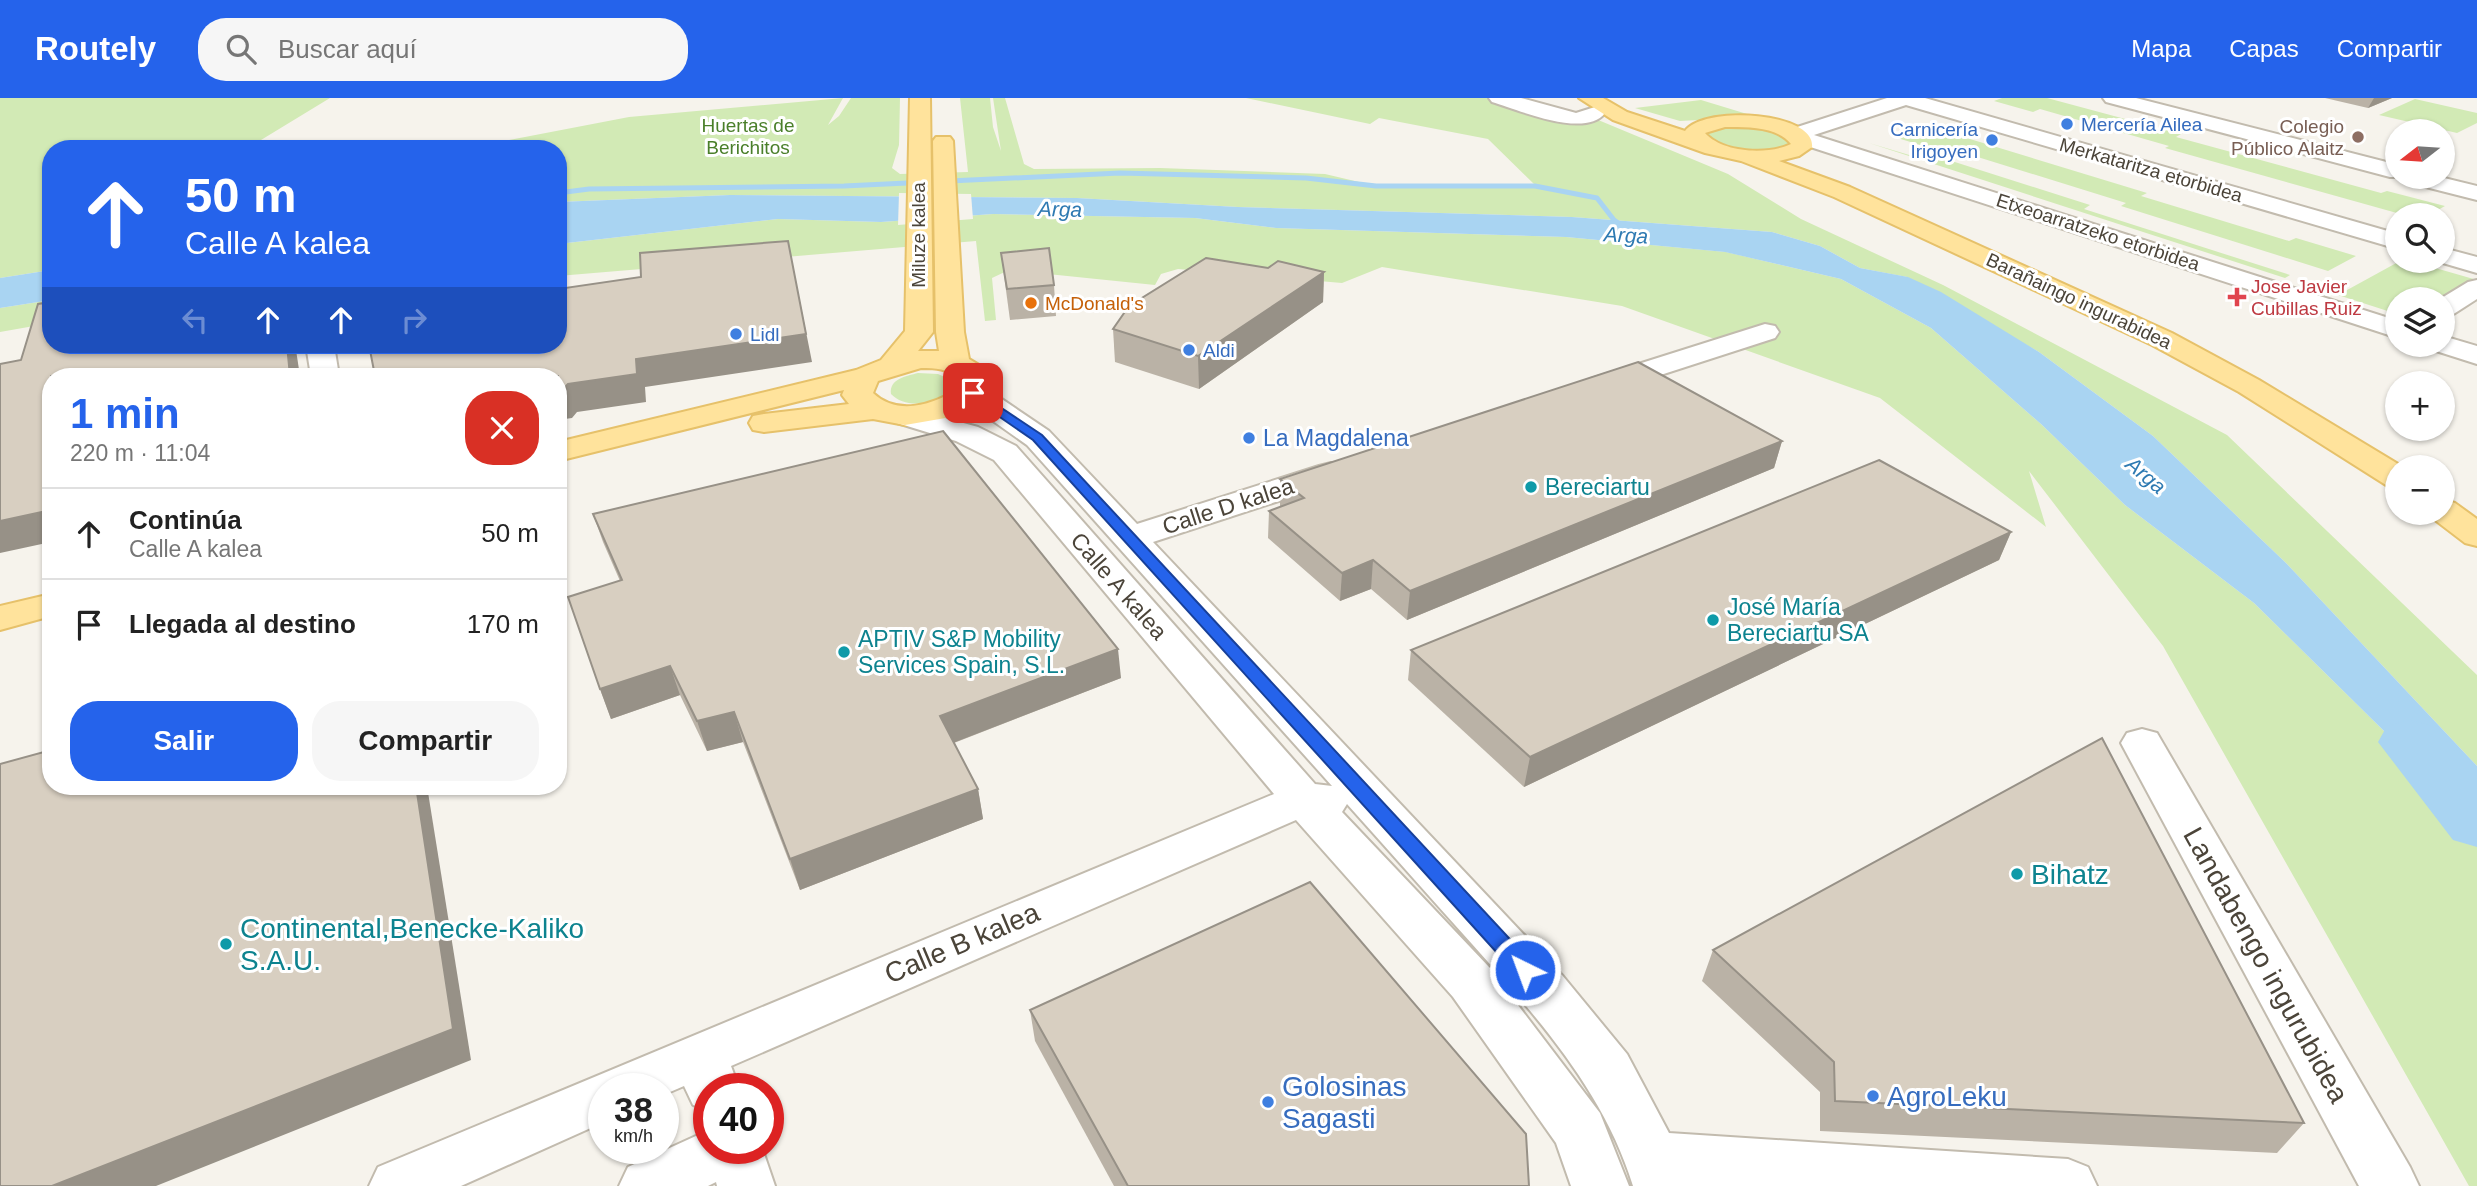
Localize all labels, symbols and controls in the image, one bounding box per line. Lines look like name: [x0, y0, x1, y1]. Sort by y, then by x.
search box: [198, 18, 688, 81]
text: Routely: [35, 30, 156, 67]
icon: search: [222, 30, 260, 68]
text: Buscar aquí: [278, 34, 417, 64]
text: Mapa: [2131, 35, 2191, 62]
text: Capas: [2229, 35, 2299, 62]
text: Compartir: [2337, 35, 2442, 62]
place label: Mercería Ailea: [2081, 114, 2203, 135]
park label: Huertas de Berichitos: [702, 115, 794, 158]
marker: Mercería Ailea: [2059, 116, 2075, 132]
place label: Colegio Público Alaitz: [2231, 116, 2344, 159]
place label: Carnicería Irigoyen: [1890, 119, 1978, 162]
north arrow: [2385, 119, 2455, 189]
map controls: [2385, 119, 2455, 525]
marker: Colegio Público Alaitz: [2350, 129, 2366, 145]
marker: Carnicería Irigoyen: [1984, 132, 2000, 148]
street label: Merkataritza etorbidea: [2057, 134, 2245, 206]
icon: ahead: [70, 168, 161, 259]
text: 50 m: [185, 168, 297, 222]
street label: Miluze kalea: [908, 182, 929, 288]
street label: Etxeoarratzeko etorbidea: [1994, 189, 2203, 275]
water label: Arga: [1036, 197, 1082, 221]
button: search: [2385, 203, 2455, 273]
water label: Arga: [1601, 222, 1649, 248]
text: Calle A kalea: [185, 225, 370, 261]
street label: Barañaingo ingurabidea: [1983, 249, 2175, 353]
place label: Jose Javier Cubillas Ruiz: [2251, 276, 2362, 319]
button: layers: [2385, 287, 2455, 357]
marker: Jose Javier Cubillas Ruiz: [2229, 289, 2245, 305]
place label: McDonald's: [1045, 293, 1144, 314]
marker: McDonald's: [1023, 295, 1039, 311]
icon: left: [176, 301, 214, 339]
icon: ahead: [249, 301, 287, 339]
icon: ahead: [322, 301, 360, 339]
icon: right: [395, 301, 433, 339]
place label: Lidl: [750, 324, 780, 345]
marker: Lidl: [728, 326, 744, 342]
place label: Aldi: [1203, 340, 1235, 361]
marker: Aldi: [1181, 342, 1197, 358]
pin: [943, 363, 1003, 423]
button: +: [2385, 371, 2455, 441]
icon: arrive: [954, 374, 992, 412]
text: 1 min: [70, 390, 180, 437]
button: close: [465, 391, 539, 465]
place label: La Magdalena: [1263, 425, 1409, 451]
marker: La Magdalena: [1241, 430, 1257, 446]
text: 220 m · 11:04: [70, 440, 210, 466]
water label: Arga: [2120, 451, 2170, 498]
button: −: [2385, 455, 2455, 525]
street label: Calle D kalea: [1159, 472, 1297, 540]
place label: Bereciartu: [1545, 474, 1650, 500]
marker: Bereciartu: [1523, 479, 1539, 495]
text: Continúa: [129, 505, 242, 535]
icon: ahead: [70, 515, 108, 553]
text: 50 m: [481, 518, 539, 548]
street label: Calle A kalea: [1066, 527, 1173, 645]
text: Calle A kalea: [129, 536, 262, 562]
place label: José María Bereciartu SA: [1727, 594, 1870, 646]
icon: arrive: [70, 606, 108, 644]
text: Llegada al destino: [129, 609, 356, 639]
text: 170 m: [467, 609, 539, 639]
marker: José María Bereciartu SA: [1705, 612, 1721, 628]
place label: APTIV S&P Mobility Services Spain, S.L.: [858, 626, 1065, 678]
marker: APTIV S&P Mobility Services Spain, S.L.: [836, 644, 852, 660]
button: Salir: [70, 701, 298, 781]
button: Compartir: [312, 701, 539, 781]
street label: Landabengo ingurubidea: [2177, 822, 2355, 1108]
place label: Bihatz: [2031, 859, 2109, 890]
marker: Bihatz: [2009, 866, 2025, 882]
street label: Calle B kalea: [880, 896, 1044, 990]
place label: Continental,Benecke-Kaliko S.A.U.: [240, 913, 584, 976]
position arrow: [1488, 933, 1562, 1007]
marker: Continental,Benecke-Kaliko S.A.U.: [218, 936, 234, 952]
place label: Golosinas Sagasti: [1282, 1071, 1407, 1134]
speed limit sign: 40: [693, 1073, 784, 1164]
place label: AgroLeku: [1887, 1081, 2007, 1112]
marker: AgroLeku: [1865, 1088, 1881, 1104]
text: 38: [614, 1090, 653, 1129]
marker: Golosinas Sagasti: [1260, 1094, 1276, 1110]
text: km/h: [614, 1126, 653, 1146]

